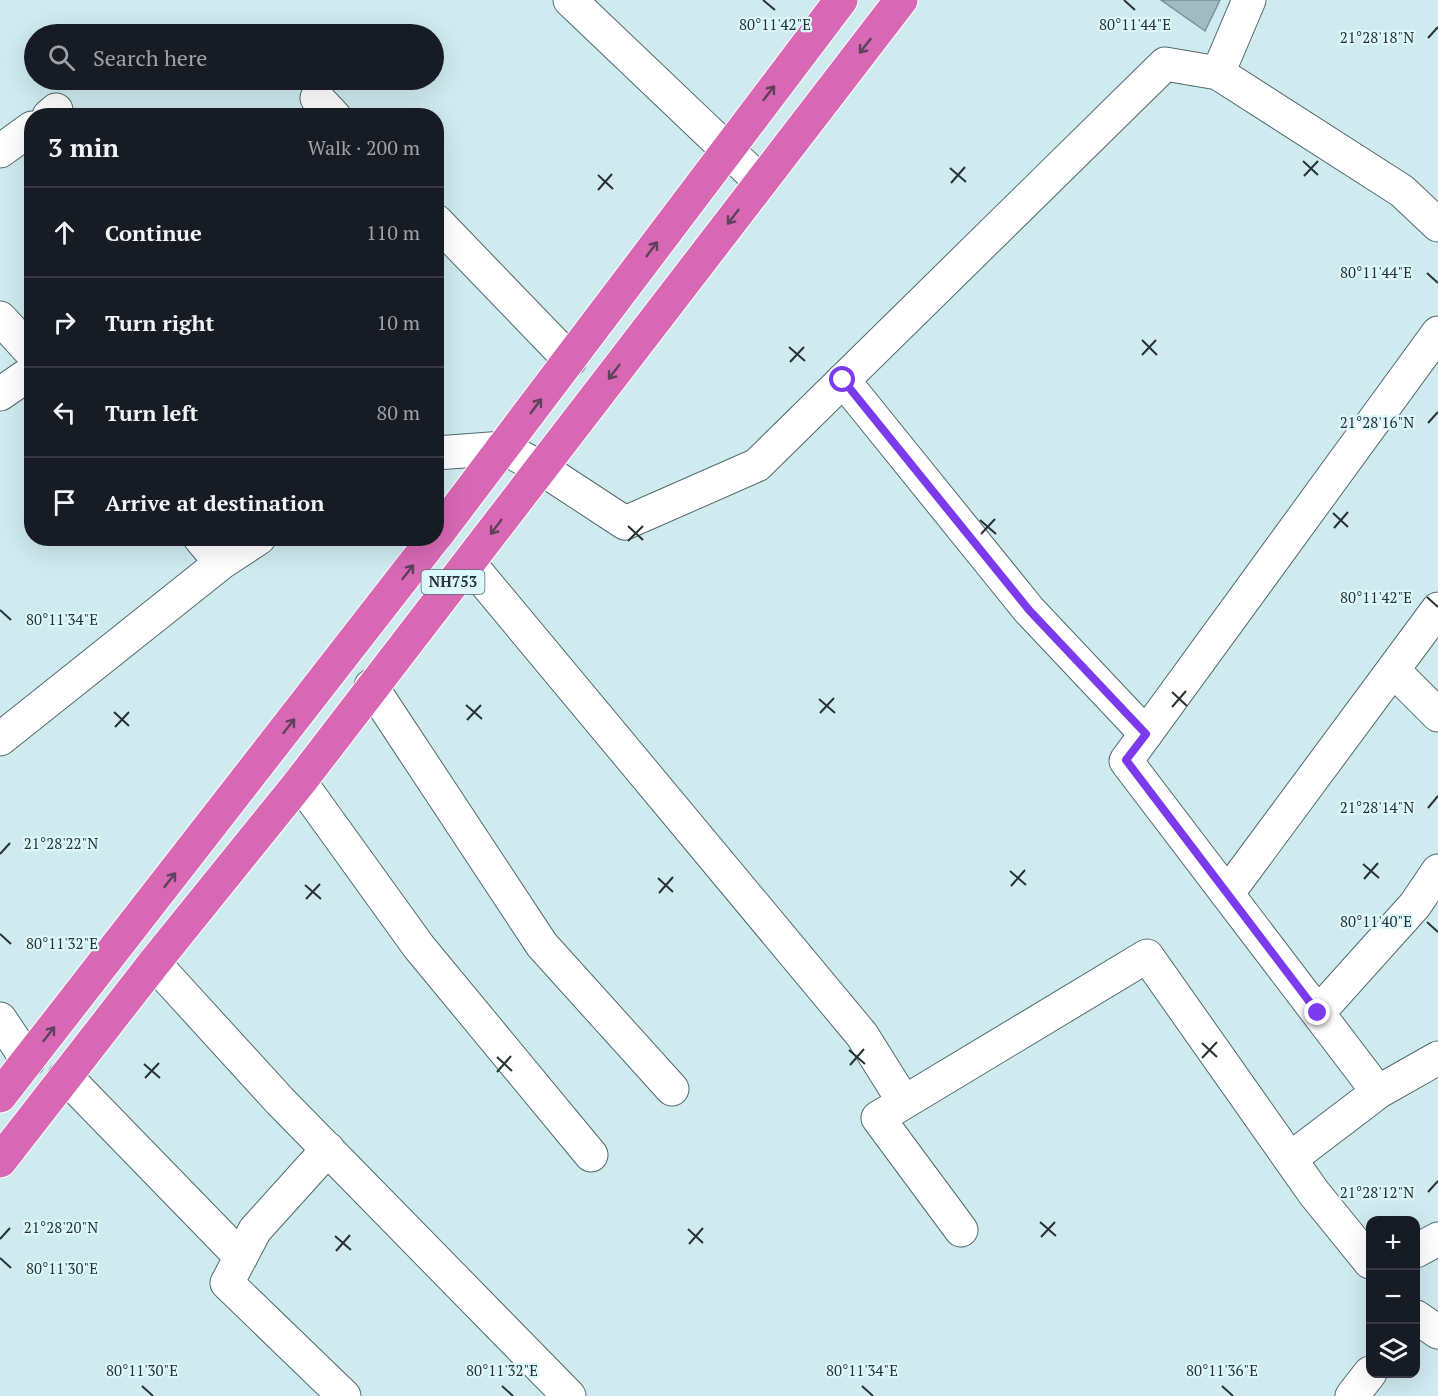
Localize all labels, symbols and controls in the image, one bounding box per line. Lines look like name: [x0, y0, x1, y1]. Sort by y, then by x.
text: 80°11'42"E: [739, 14, 811, 34]
text: 80°11'44"E: [1099, 14, 1171, 34]
search box: [24, 24, 444, 90]
text: 21°28'18"N: [1340, 27, 1414, 47]
one-way arrow: [859, 38, 872, 54]
icon: search: [45, 41, 78, 74]
text: Search here: [93, 43, 207, 72]
one-way arrow: [763, 86, 776, 102]
text: 3 min: [48, 130, 119, 164]
text: Walk · 200 m: [308, 134, 420, 161]
one-way arrow: [726, 208, 739, 224]
icon: ahead: [48, 216, 81, 249]
text: Continue: [105, 218, 202, 247]
text: 110 m: [366, 219, 420, 246]
one-way arrow: [645, 241, 658, 257]
text: 80°11'44"E: [1340, 262, 1412, 282]
icon: right: [48, 306, 81, 339]
text: Turn right: [105, 308, 214, 337]
text: 10 m: [377, 309, 420, 336]
one-way arrow: [608, 363, 621, 379]
route start: [829, 366, 855, 392]
icon: left: [48, 396, 81, 429]
text: Turn left: [105, 398, 198, 427]
one-way arrow: [530, 398, 542, 414]
text: 80 m: [377, 399, 420, 426]
text: 21°28'16"N: [1340, 412, 1414, 432]
icon: arrive: [48, 486, 81, 519]
text: Arrive at destination: [105, 488, 324, 517]
one-way arrow: [490, 518, 502, 534]
one-way arrow: [402, 564, 415, 580]
road number: NH753: [422, 570, 484, 594]
text: 80°11'42"E: [1340, 587, 1412, 607]
text: 80°11'34"E: [26, 609, 98, 629]
one-way arrow: [282, 718, 295, 734]
text: 21°28'14"N: [1340, 797, 1414, 817]
text: 21°28'22"N: [24, 833, 98, 853]
one-way arrow: [163, 873, 176, 889]
text: 80°11'40"E: [1340, 911, 1412, 931]
text: 80°11'32"E: [26, 933, 98, 953]
route end: [1304, 999, 1330, 1025]
one-way arrow: [43, 1026, 56, 1042]
text: 21°28'12"N: [1340, 1182, 1414, 1202]
map controls: [1366, 1216, 1420, 1378]
button: +: [1366, 1216, 1420, 1270]
text: 21°28'20"N: [24, 1217, 98, 1237]
text: 80°11'30"E: [26, 1258, 98, 1278]
button: −: [1366, 1270, 1420, 1324]
button: layers: [1366, 1324, 1420, 1378]
text: 80°11'30"E: [106, 1360, 178, 1380]
text: 80°11'32"E: [466, 1360, 538, 1380]
text: 80°11'34"E: [826, 1360, 898, 1380]
text: 80°11'36"E: [1186, 1360, 1258, 1380]

